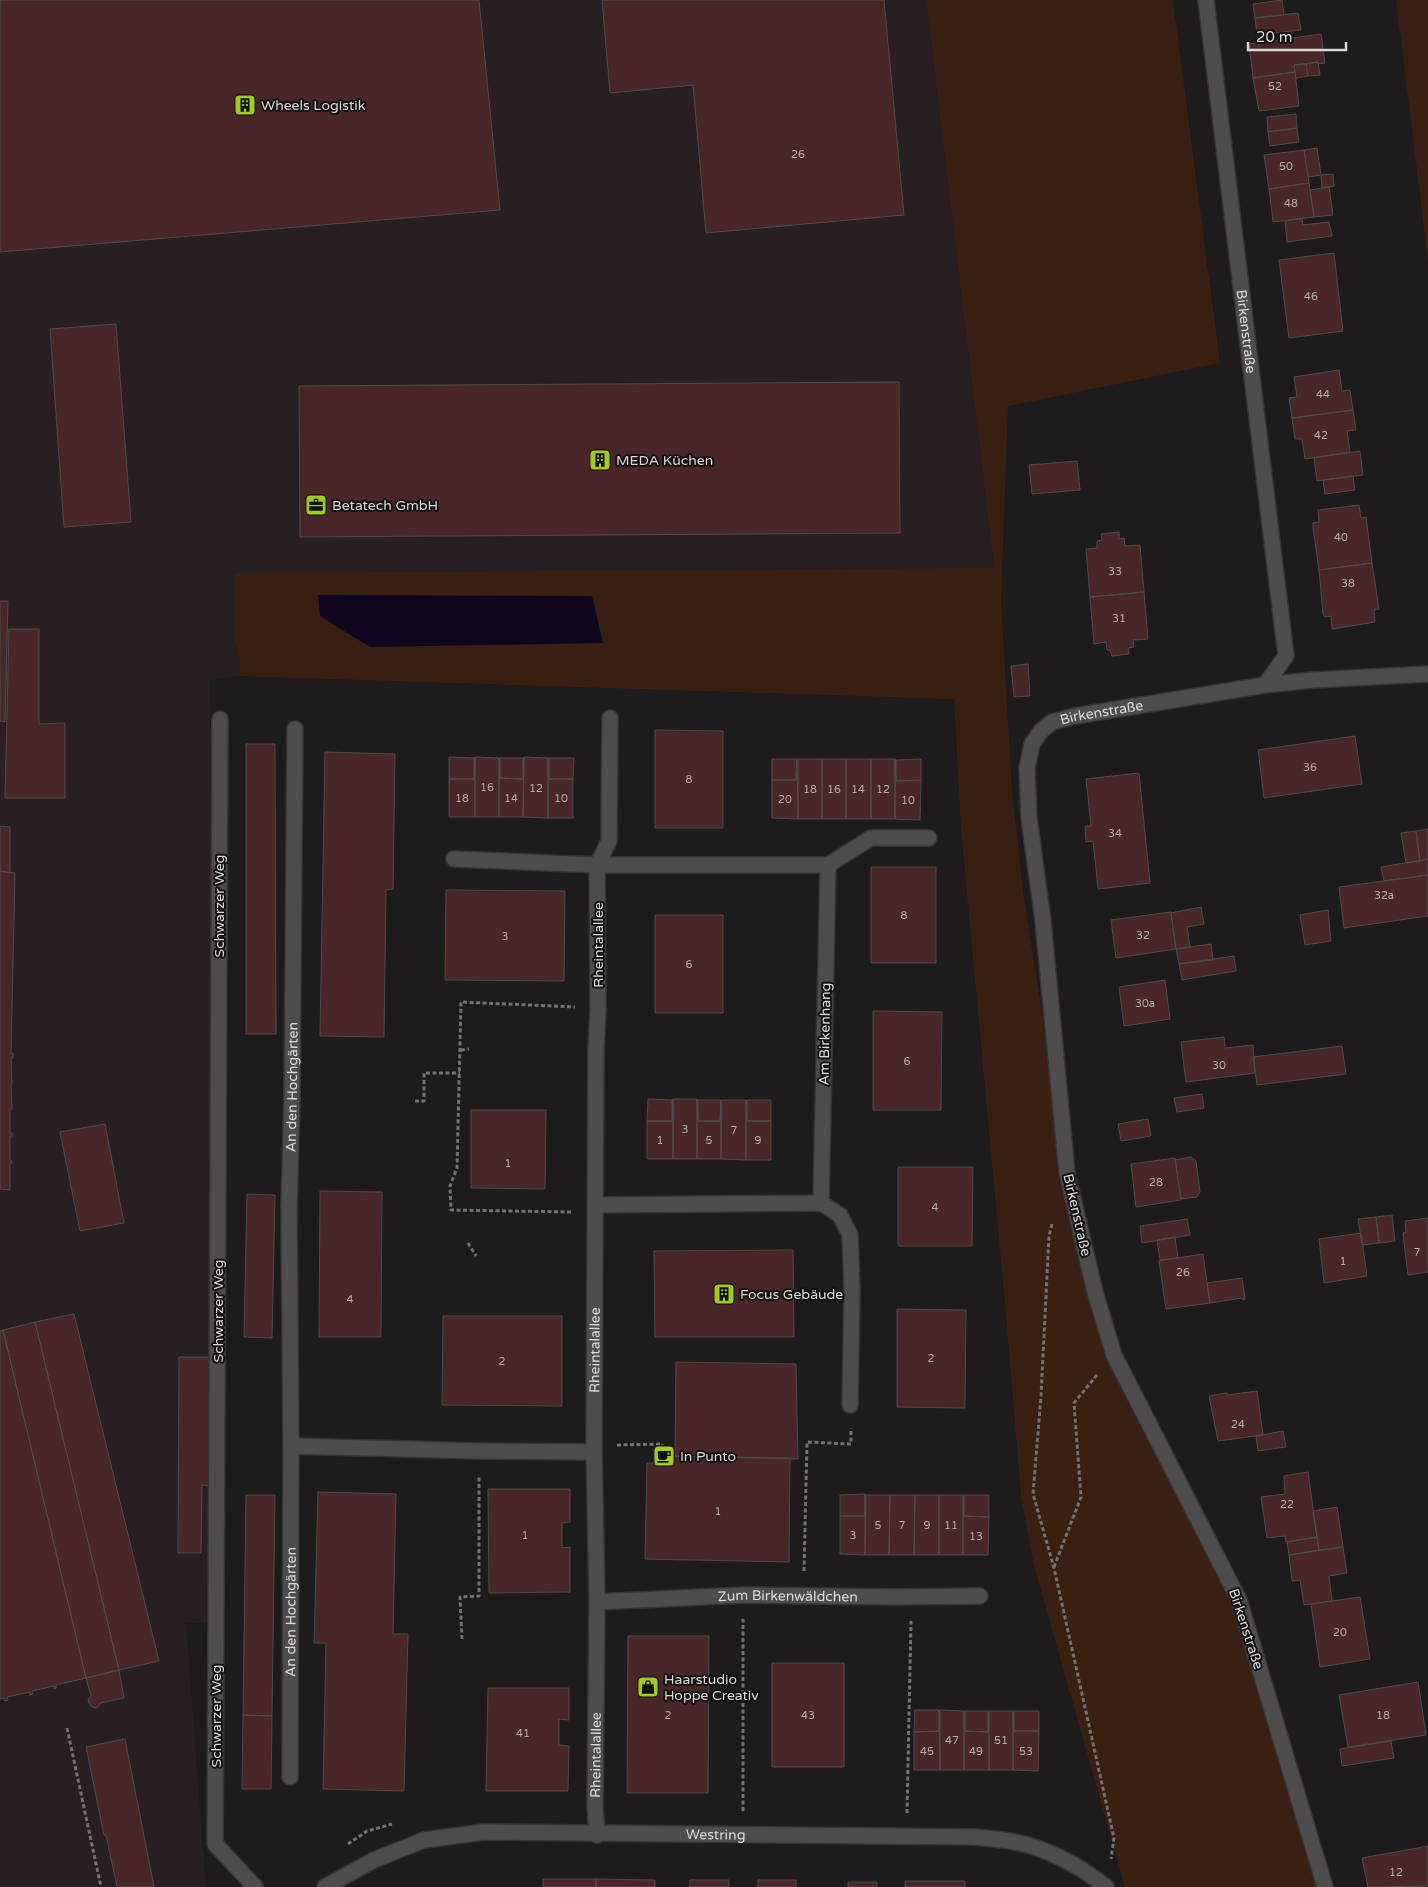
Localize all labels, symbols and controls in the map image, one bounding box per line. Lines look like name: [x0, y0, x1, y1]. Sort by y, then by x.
scale bar: [1248, 20, 1346, 52]
text: 20 m: [1256, 28, 1293, 46]
house number: 52: [1268, 80, 1282, 93]
building icon: Wheels Logistik: [233, 93, 257, 117]
place label: Wheels Logistik: [261, 97, 366, 114]
house number: 26: [791, 148, 805, 161]
house number: 50: [1279, 160, 1293, 173]
house number: 48: [1284, 197, 1298, 210]
street label: Birkenstraße: [1233, 289, 1260, 374]
house number: 46: [1304, 290, 1318, 303]
house number: 44: [1316, 388, 1330, 401]
house number: 42: [1314, 429, 1328, 442]
building icon: MEDA Küchen: [588, 448, 612, 472]
place label: MEDA Küchen: [616, 452, 713, 469]
office icon: Betatech GmbH: [304, 493, 328, 517]
place label: Betatech GmbH: [332, 497, 438, 514]
house number: 40: [1334, 531, 1348, 544]
house number: 33: [1108, 565, 1122, 578]
house number: 38: [1341, 577, 1355, 590]
house number: 31: [1112, 612, 1126, 625]
street label: Birkenstraße: [1058, 696, 1144, 728]
house number: 36: [1303, 761, 1317, 774]
house number: 8: [686, 773, 693, 786]
house number: 16: [480, 781, 494, 794]
house number: 12: [529, 782, 543, 795]
house number: 18: [803, 783, 817, 796]
house number: 16: [827, 783, 841, 796]
house number: 14: [851, 783, 865, 796]
house number: 12: [876, 783, 890, 796]
house number: 18: [455, 792, 469, 805]
house number: 14: [504, 792, 518, 805]
house number: 10: [554, 792, 568, 805]
house number: 20: [778, 793, 792, 806]
house number: 10: [901, 794, 915, 807]
house number: 34: [1108, 827, 1122, 840]
street label: Schwarzer Weg: [211, 855, 228, 957]
house number: 32a: [1374, 889, 1394, 902]
street label: Rheintalallee: [590, 902, 607, 988]
house number: 8: [901, 909, 908, 922]
house number: 32: [1136, 929, 1150, 942]
house number: 3: [502, 930, 509, 943]
house number: 6: [686, 958, 693, 971]
street label: Am Birkenhang: [816, 982, 834, 1086]
house number: 30a: [1135, 997, 1155, 1010]
street label: An den Hochgärten: [282, 1022, 301, 1152]
house number: 6: [904, 1055, 911, 1068]
house number: 30: [1212, 1059, 1226, 1072]
house number: 3: [682, 1123, 689, 1136]
house number: 7: [731, 1124, 738, 1137]
house number: 1: [657, 1134, 663, 1147]
house number: 5: [706, 1134, 713, 1147]
house number: 9: [755, 1134, 762, 1147]
house number: 1: [505, 1157, 511, 1170]
street label: Birkenstraße: [1059, 1172, 1095, 1258]
house number: 28: [1149, 1176, 1163, 1189]
house number: 4: [932, 1201, 939, 1214]
house number: 7: [1414, 1246, 1421, 1259]
house number: 1: [1340, 1255, 1346, 1268]
street label: Schwarzer Weg: [210, 1260, 227, 1362]
house number: 26: [1176, 1266, 1190, 1279]
building icon: Focus Gebäude: [712, 1282, 736, 1306]
place label: Focus Gebäude: [740, 1286, 843, 1303]
house number: 4: [347, 1293, 354, 1306]
street label: Rheintalallee: [586, 1307, 603, 1393]
house number: 2: [928, 1352, 935, 1365]
house number: 2: [499, 1355, 506, 1368]
house number: 24: [1231, 1418, 1245, 1431]
cafe icon: In Punto: [652, 1444, 676, 1468]
place label: In Punto: [680, 1448, 736, 1465]
house number: 22: [1280, 1498, 1294, 1511]
house number: 1: [715, 1505, 721, 1518]
house number: 5: [875, 1519, 882, 1532]
house number: 7: [899, 1519, 906, 1532]
house number: 9: [924, 1519, 931, 1532]
house number: 11: [944, 1519, 958, 1532]
house number: 1: [522, 1529, 528, 1542]
house number: 3: [850, 1529, 857, 1542]
house number: 13: [969, 1530, 983, 1543]
street label: An den Hochgärten: [282, 1547, 299, 1677]
street label: Zum Birkenwäldchen: [717, 1586, 858, 1605]
street label: Birkenstraße: [1225, 1586, 1267, 1672]
house number: 20: [1333, 1626, 1347, 1639]
street label: Schwarzer Weg: [208, 1665, 225, 1767]
place label: Haarstudio Hoppe Creativ: [664, 1671, 759, 1704]
shop icon: Haarstudio Hoppe Creativ: [636, 1675, 660, 1699]
house number: 2: [665, 1709, 672, 1722]
house number: 43: [801, 1709, 815, 1722]
house number: 18: [1376, 1709, 1390, 1722]
street label: Rheintalallee: [587, 1712, 604, 1798]
house number: 41: [516, 1727, 530, 1740]
house number: 47: [945, 1734, 959, 1747]
house number: 51: [994, 1734, 1008, 1747]
house number: 45: [920, 1745, 934, 1758]
house number: 49: [969, 1745, 983, 1758]
house number: 53: [1019, 1745, 1033, 1758]
street label: Westring: [686, 1826, 746, 1843]
house number: 12: [1389, 1866, 1403, 1879]

